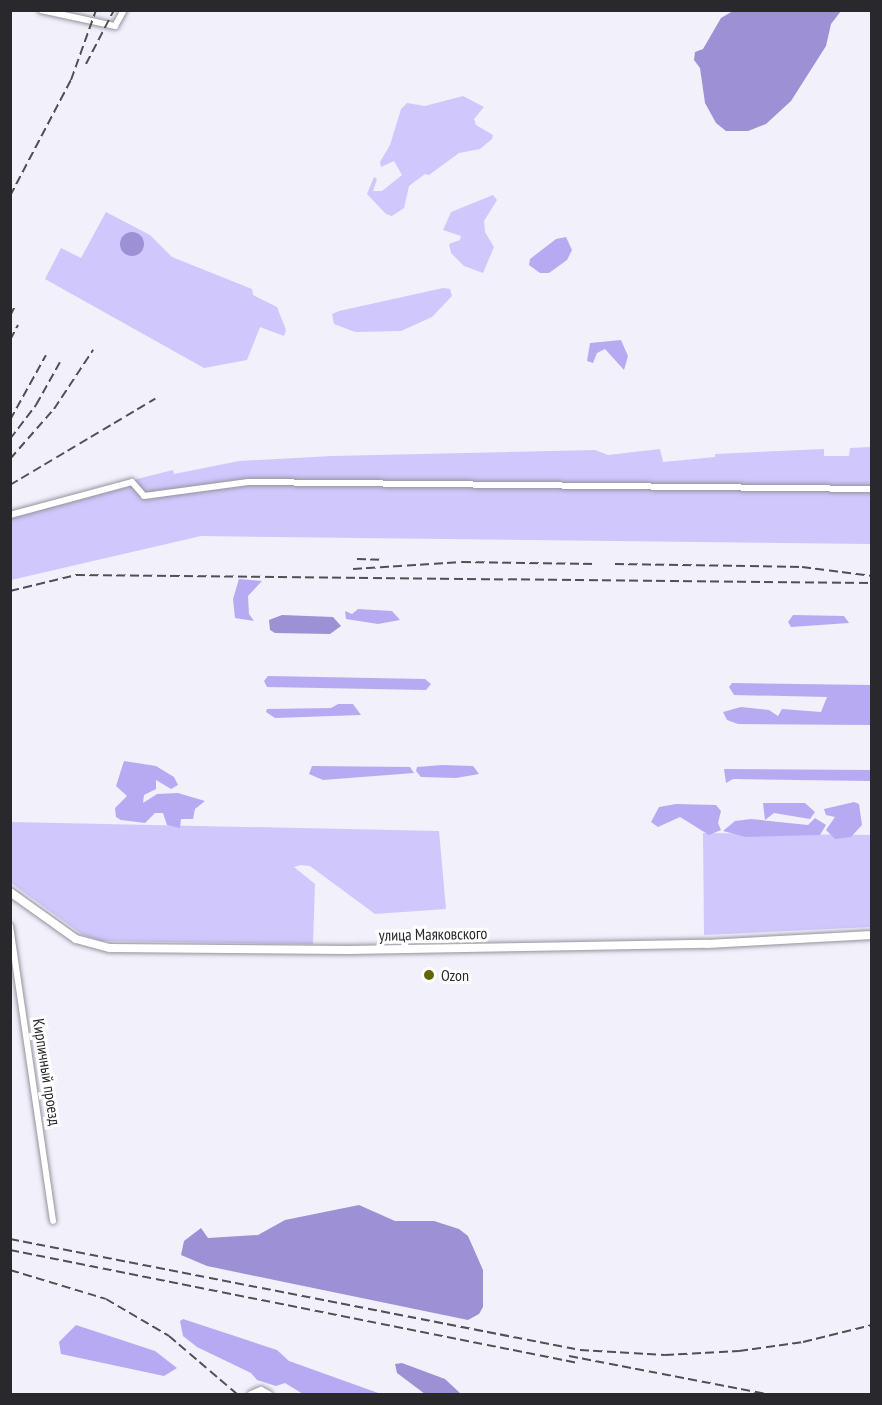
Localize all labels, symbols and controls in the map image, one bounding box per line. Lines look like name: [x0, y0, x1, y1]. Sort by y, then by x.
street label: улица Маяковского: [379, 923, 487, 945]
place label: Ozon: [441, 965, 469, 985]
marker: Ozon: [422, 968, 436, 982]
street label: Кирпичный проезд: [29, 1017, 65, 1127]

